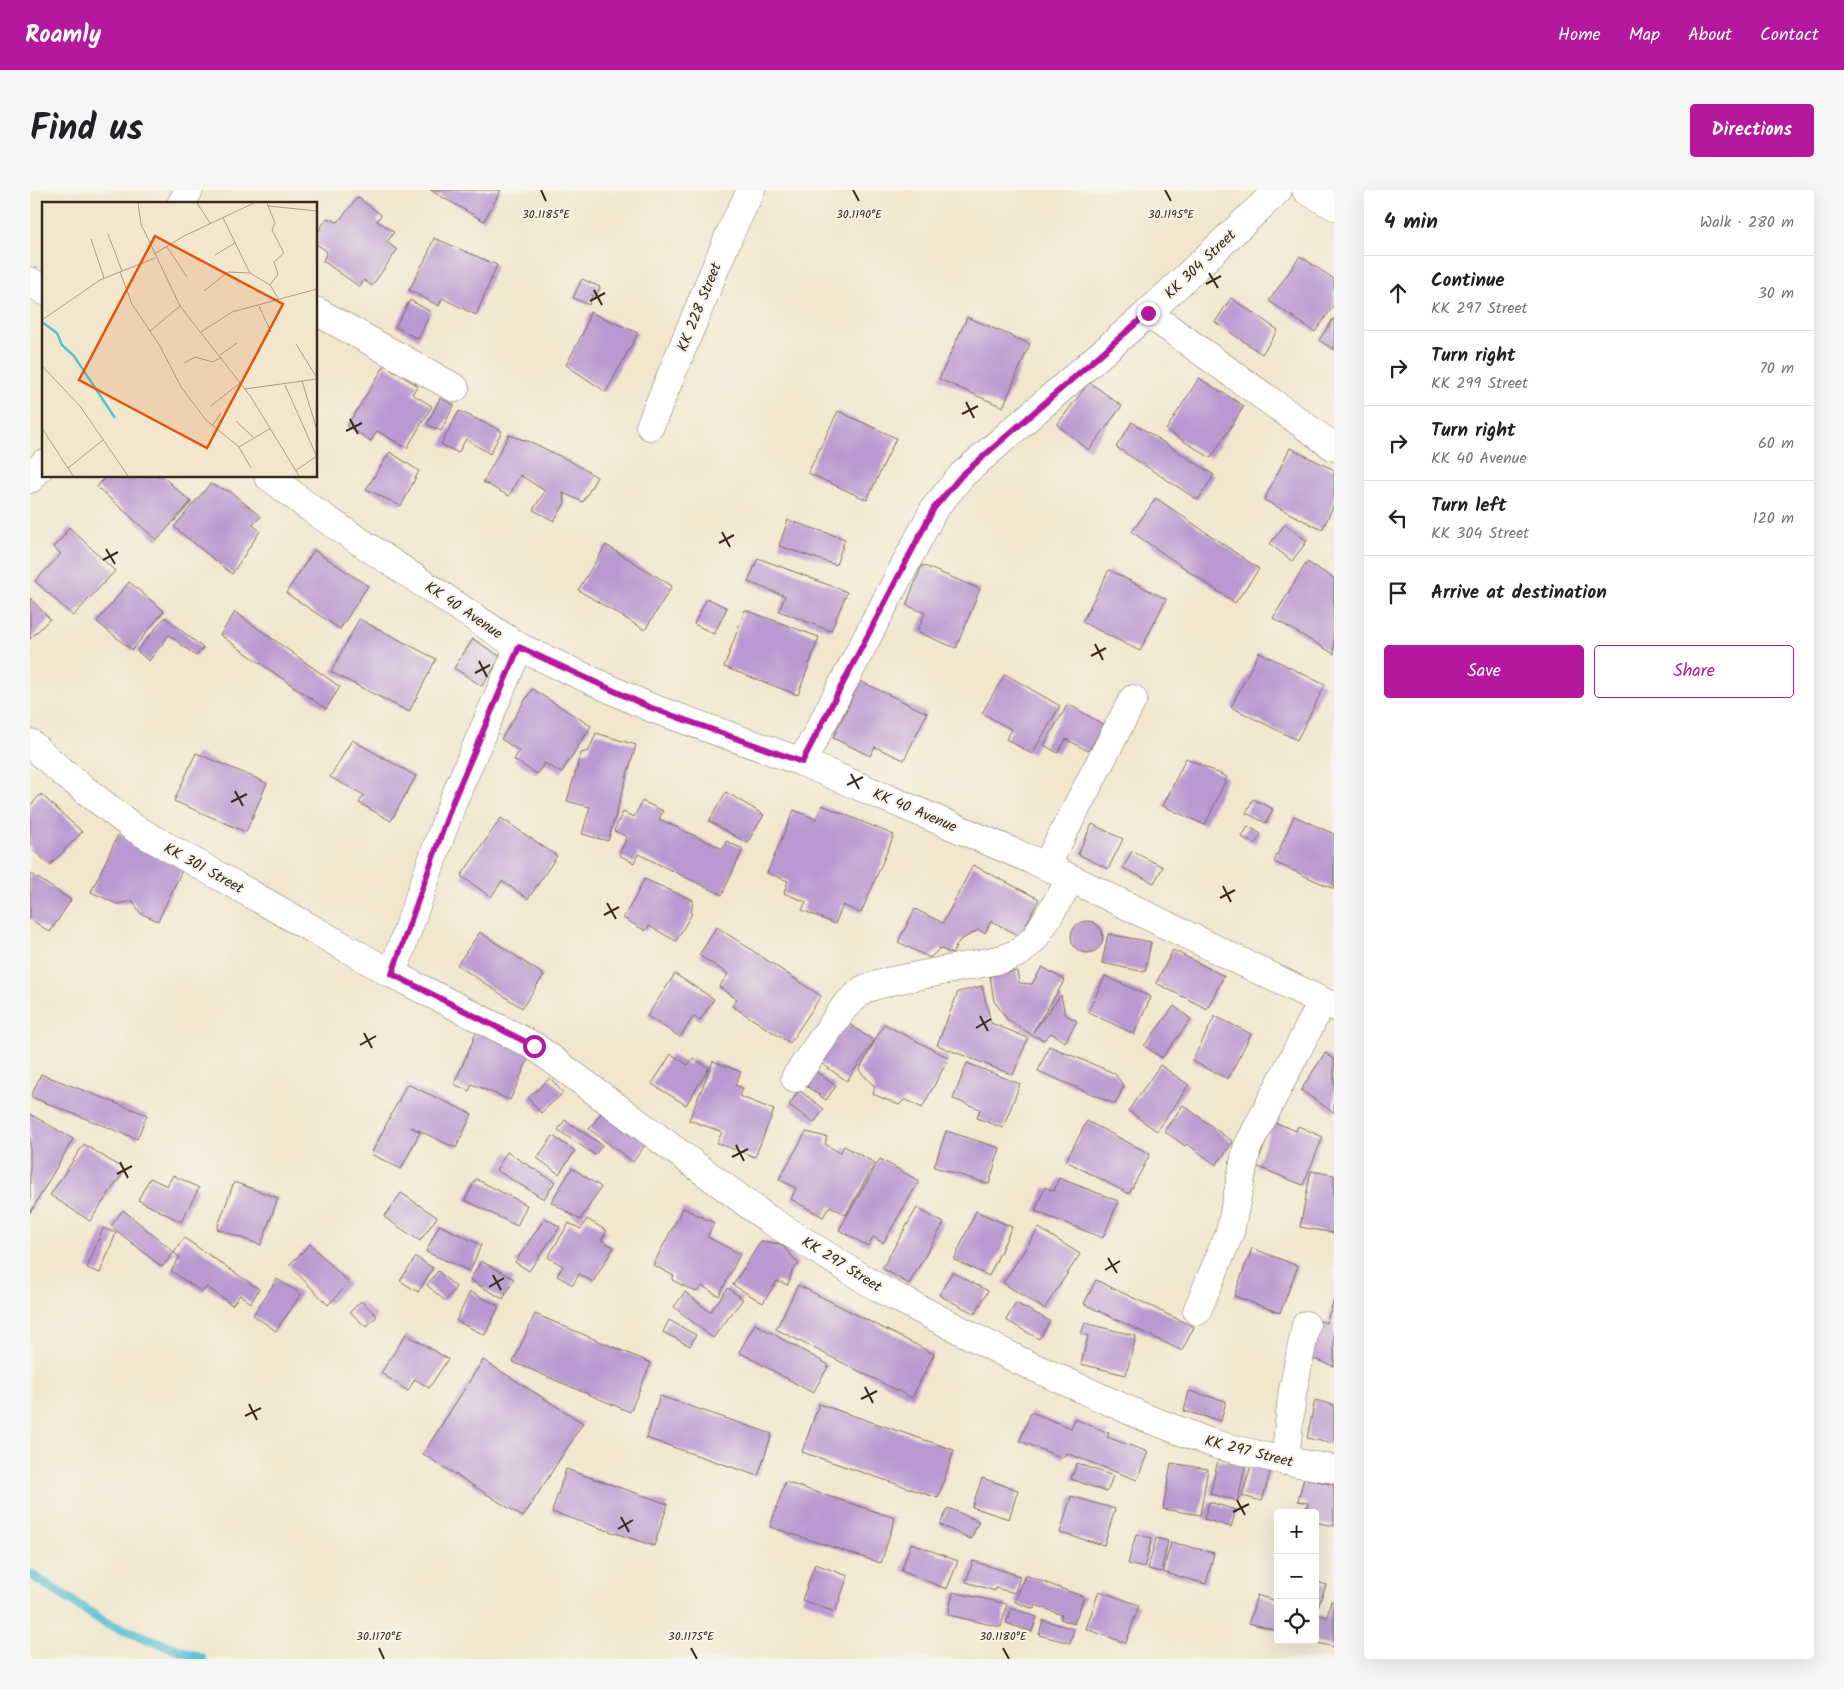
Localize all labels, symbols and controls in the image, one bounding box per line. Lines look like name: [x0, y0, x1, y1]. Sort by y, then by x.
text: Roamly: [25, 16, 101, 55]
text: Home: [1558, 21, 1601, 50]
text: Map: [1629, 21, 1660, 50]
text: About: [1688, 21, 1732, 50]
text: Contact: [1760, 21, 1819, 50]
text: Find us: [30, 102, 143, 158]
button: Directions: [1690, 104, 1814, 157]
inset map: [42, 202, 318, 478]
text: 30.1185°E: [522, 205, 571, 224]
text: 30.1190°E: [836, 205, 883, 224]
text: 30.1195°E: [1148, 205, 1195, 224]
text: 4 min: [1384, 206, 1438, 239]
text: Walk · 280 m: [1700, 210, 1794, 235]
street label: KK 304 Street: [1159, 224, 1242, 305]
street label: KK 228 Street: [671, 259, 729, 356]
text: Continue: [1431, 266, 1504, 296]
icon: ahead: [1384, 279, 1412, 307]
text: 30 m: [1758, 281, 1794, 306]
text: KK 297 Street: [1431, 296, 1528, 321]
route end: [1137, 302, 1160, 325]
text: Turn right: [1431, 341, 1516, 371]
icon: right: [1384, 354, 1412, 382]
text: 70 m: [1759, 356, 1794, 381]
text: KK 299 Street: [1431, 371, 1528, 396]
text: Turn right: [1431, 416, 1516, 446]
icon: right: [1384, 429, 1412, 457]
text: 60 m: [1758, 431, 1794, 456]
text: KK 40 Avenue: [1431, 446, 1527, 471]
text: Turn left: [1431, 491, 1506, 521]
icon: left: [1384, 504, 1412, 532]
text: 120 m: [1753, 506, 1794, 531]
text: KK 304 Street: [1431, 521, 1529, 546]
street label: KK 40 Avenue: [420, 576, 508, 646]
text: Arrive at destination: [1431, 578, 1607, 608]
icon: arrive: [1384, 579, 1412, 607]
button: Save: [1384, 645, 1584, 698]
button: Share: [1594, 645, 1794, 698]
street label: KK 40 Avenue: [869, 782, 961, 840]
street label: KK 301 Street: [159, 837, 248, 901]
route start: [523, 1035, 546, 1058]
street label: KK 297 Street: [797, 1231, 886, 1299]
street label: KK 297 Street: [1202, 1429, 1296, 1475]
map controls: [1274, 1509, 1319, 1644]
button: +: [1274, 1509, 1319, 1554]
button: −: [1274, 1554, 1319, 1599]
button: locate: [1274, 1599, 1319, 1644]
text: 30.1170°E: [356, 1627, 403, 1646]
text: 30.1175°E: [668, 1627, 715, 1646]
text: 30.1180°E: [979, 1627, 1028, 1646]

